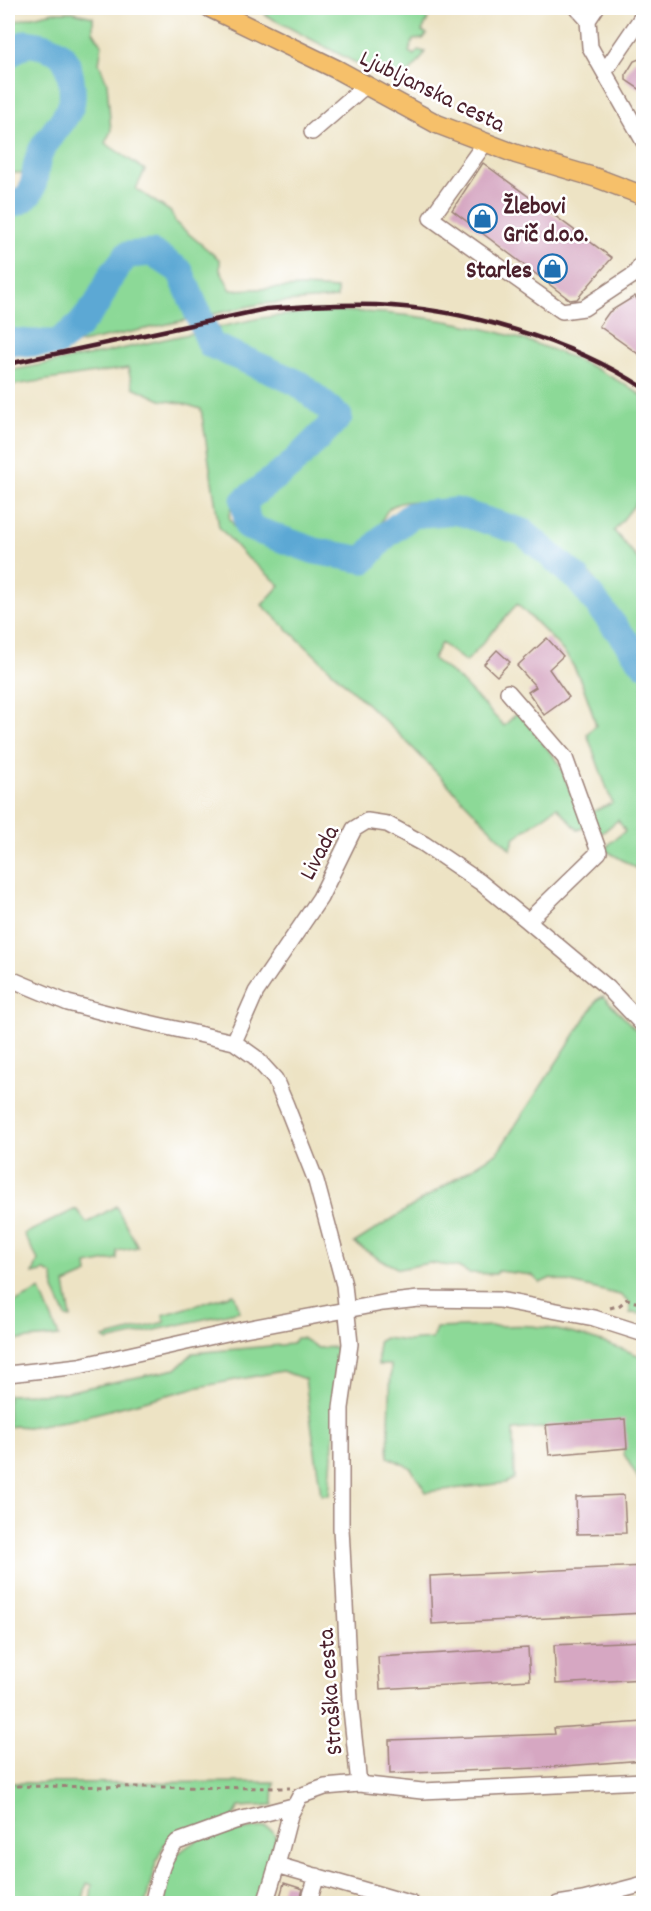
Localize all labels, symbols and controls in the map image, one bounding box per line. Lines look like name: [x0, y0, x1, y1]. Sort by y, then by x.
street label: Ljubljanska cesta: [353, 43, 511, 143]
place label: Žlebovi Grič d.o.o.: [503, 191, 588, 253]
shop icon: Žlebovi Grič d.o.o.: [466, 203, 498, 235]
shop icon: Starles: [537, 253, 569, 285]
place label: Starles: [466, 255, 532, 289]
street label: Livada: [292, 819, 350, 887]
street label: Straška cesta: [311, 1627, 353, 1756]

